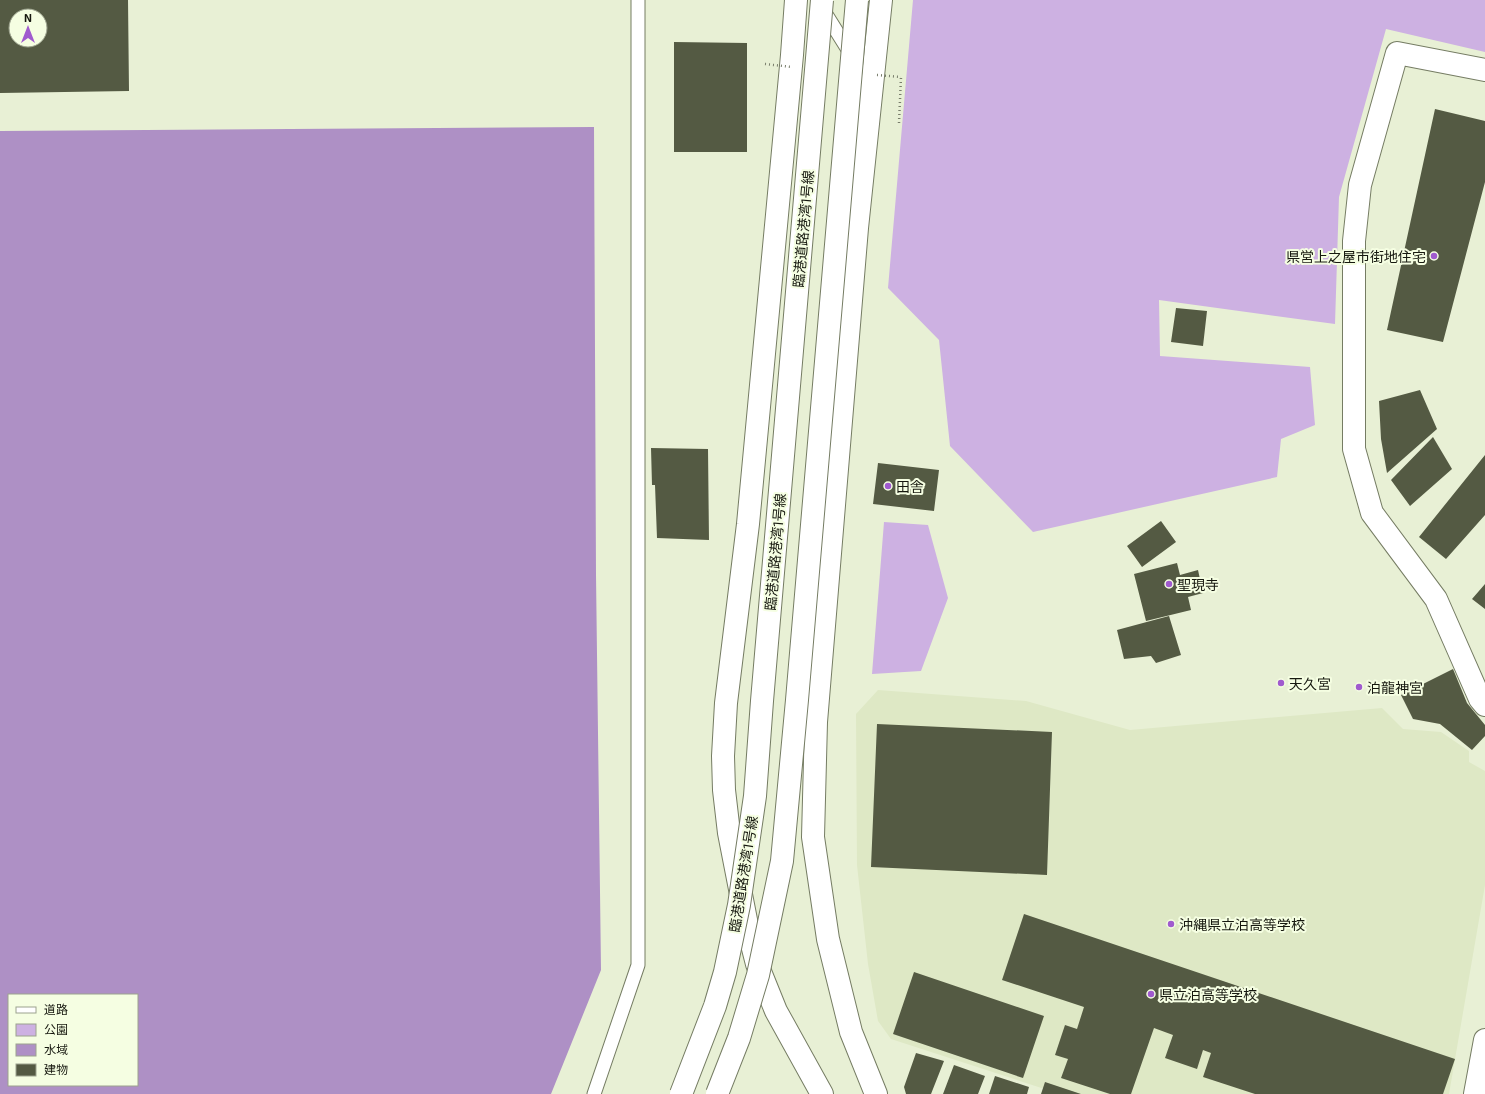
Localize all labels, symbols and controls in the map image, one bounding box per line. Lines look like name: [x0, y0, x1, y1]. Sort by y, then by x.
north arrow: [8, 8, 48, 48]
text: N: [24, 11, 32, 24]
street label: 臨港道路港湾1号線: [789, 170, 817, 288]
place label: 県営上之屋市街地住宅: [1286, 248, 1426, 265]
marker: 県営上之屋市街地住宅: [1429, 251, 1439, 261]
place label: 田舎: [896, 478, 924, 495]
marker: 田舎: [883, 481, 893, 491]
street label: 臨港道路港湾1号線: [761, 493, 789, 611]
place label: 聖現寺: [1177, 576, 1219, 593]
marker: 聖現寺: [1164, 579, 1174, 589]
place label: 天久宮: [1289, 675, 1331, 692]
marker: 天久宮: [1276, 678, 1286, 688]
place label: 泊龍神宮: [1367, 679, 1423, 696]
marker: 泊龍神宮: [1354, 682, 1364, 692]
street label: 臨港道路港湾1号線: [725, 815, 761, 933]
place label: 沖縄県立泊高等学校: [1179, 916, 1305, 933]
marker: 沖縄県立泊高等学校: [1166, 919, 1176, 929]
place label: 県立泊高等学校: [1159, 986, 1257, 1003]
marker: 県立泊高等学校: [1146, 989, 1156, 999]
legend: [8, 994, 138, 1086]
text: 道路: [44, 1002, 68, 1016]
text: 公園: [44, 1022, 68, 1036]
text: 水域: [44, 1042, 68, 1056]
text: 建物: [44, 1062, 68, 1076]

